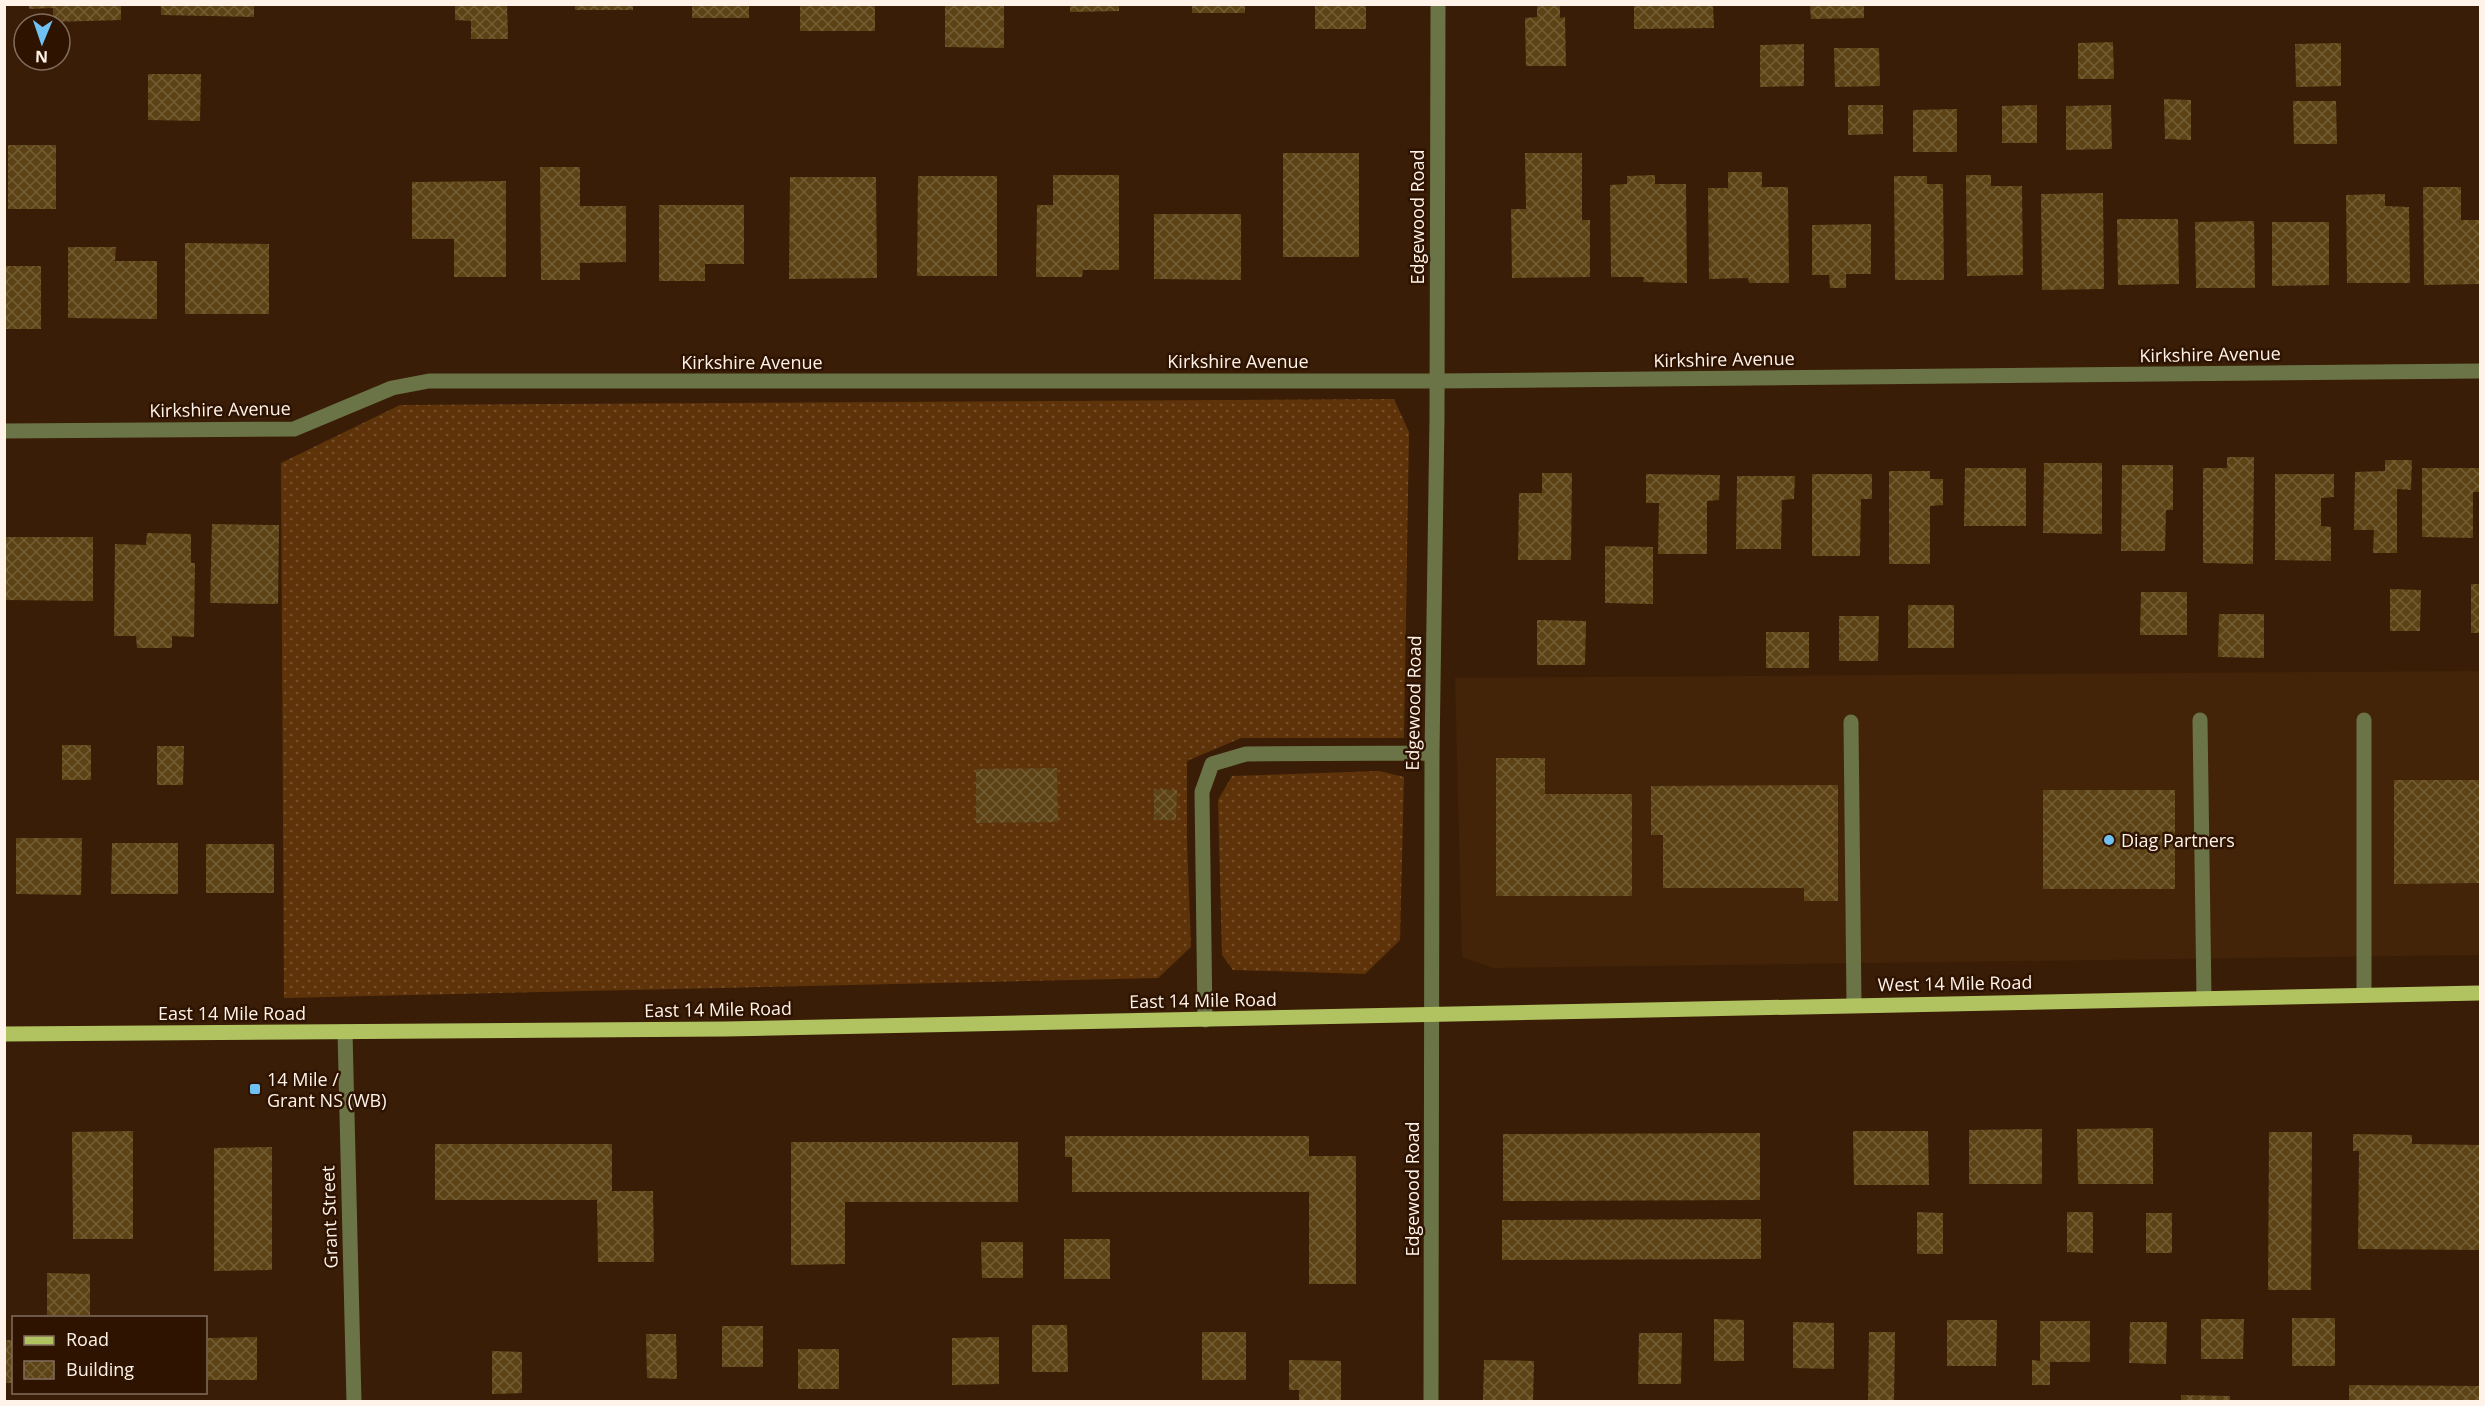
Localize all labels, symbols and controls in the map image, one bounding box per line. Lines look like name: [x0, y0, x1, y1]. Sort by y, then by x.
north arrow: [12, 12, 72, 72]
text: N: [35, 46, 48, 68]
street label: Edgewood Road: [1405, 149, 1429, 285]
street label: Kirkshire Avenue: [2139, 341, 2281, 367]
street label: Kirkshire Avenue: [1653, 346, 1795, 372]
street label: Kirkshire Avenue: [1167, 349, 1309, 373]
street label: Kirkshire Avenue: [681, 350, 823, 374]
street label: Kirkshire Avenue: [149, 396, 291, 422]
street label: Edgewood Road: [1400, 635, 1426, 771]
place label: Diag Partners: [2121, 828, 2235, 852]
marker: Diag Partners: [2102, 833, 2116, 847]
street label: West 14 Mile Road: [1877, 970, 2033, 996]
street label: East 14 Mile Road: [1129, 987, 1277, 1013]
street label: East 14 Mile Road: [644, 996, 792, 1022]
street label: East 14 Mile Road: [158, 1001, 306, 1025]
place label: 14 Mile / Grant NS (WB): [267, 1067, 387, 1112]
marker: 14 Mile / Grant NS (WB): [248, 1082, 262, 1096]
street label: Edgewood Road: [1400, 1121, 1424, 1257]
street label: Grant Street: [315, 1165, 343, 1269]
legend: [12, 1316, 207, 1394]
text: Road: [66, 1327, 109, 1351]
text: Building: [66, 1357, 134, 1381]

